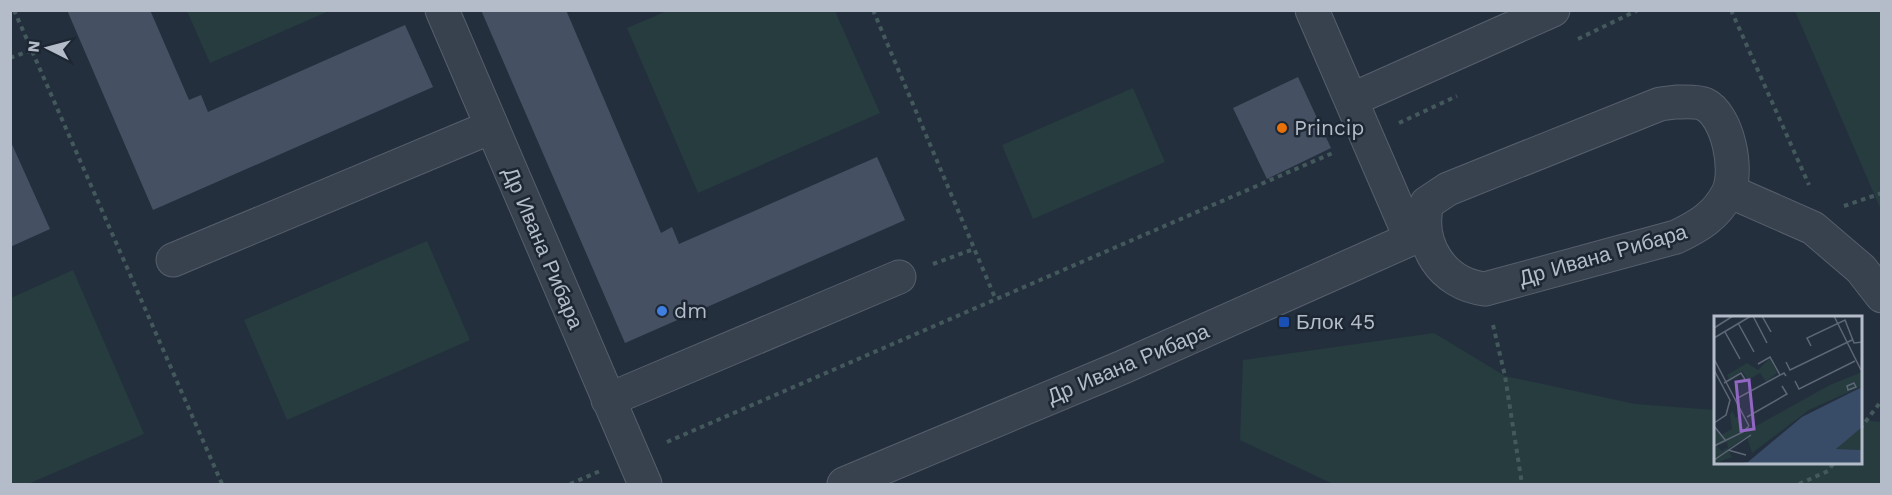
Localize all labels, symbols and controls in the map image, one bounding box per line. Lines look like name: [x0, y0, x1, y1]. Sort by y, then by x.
north arrow: [18, 18, 78, 78]
text: N: [24, 40, 44, 53]
place label: Princip: [1294, 115, 1364, 140]
marker: Princip: [1275, 121, 1289, 135]
street label: Др Ивана Рибара: [498, 163, 589, 333]
street label: Др Ивана Рибара: [1516, 219, 1690, 290]
place label: dm: [674, 298, 707, 323]
marker: dm: [655, 304, 669, 318]
place label: Блок 45: [1296, 309, 1375, 334]
marker: Блок 45: [1277, 315, 1291, 329]
inset map: [1714, 316, 1862, 465]
street label: Др Ивана Рибара: [1043, 318, 1213, 409]

